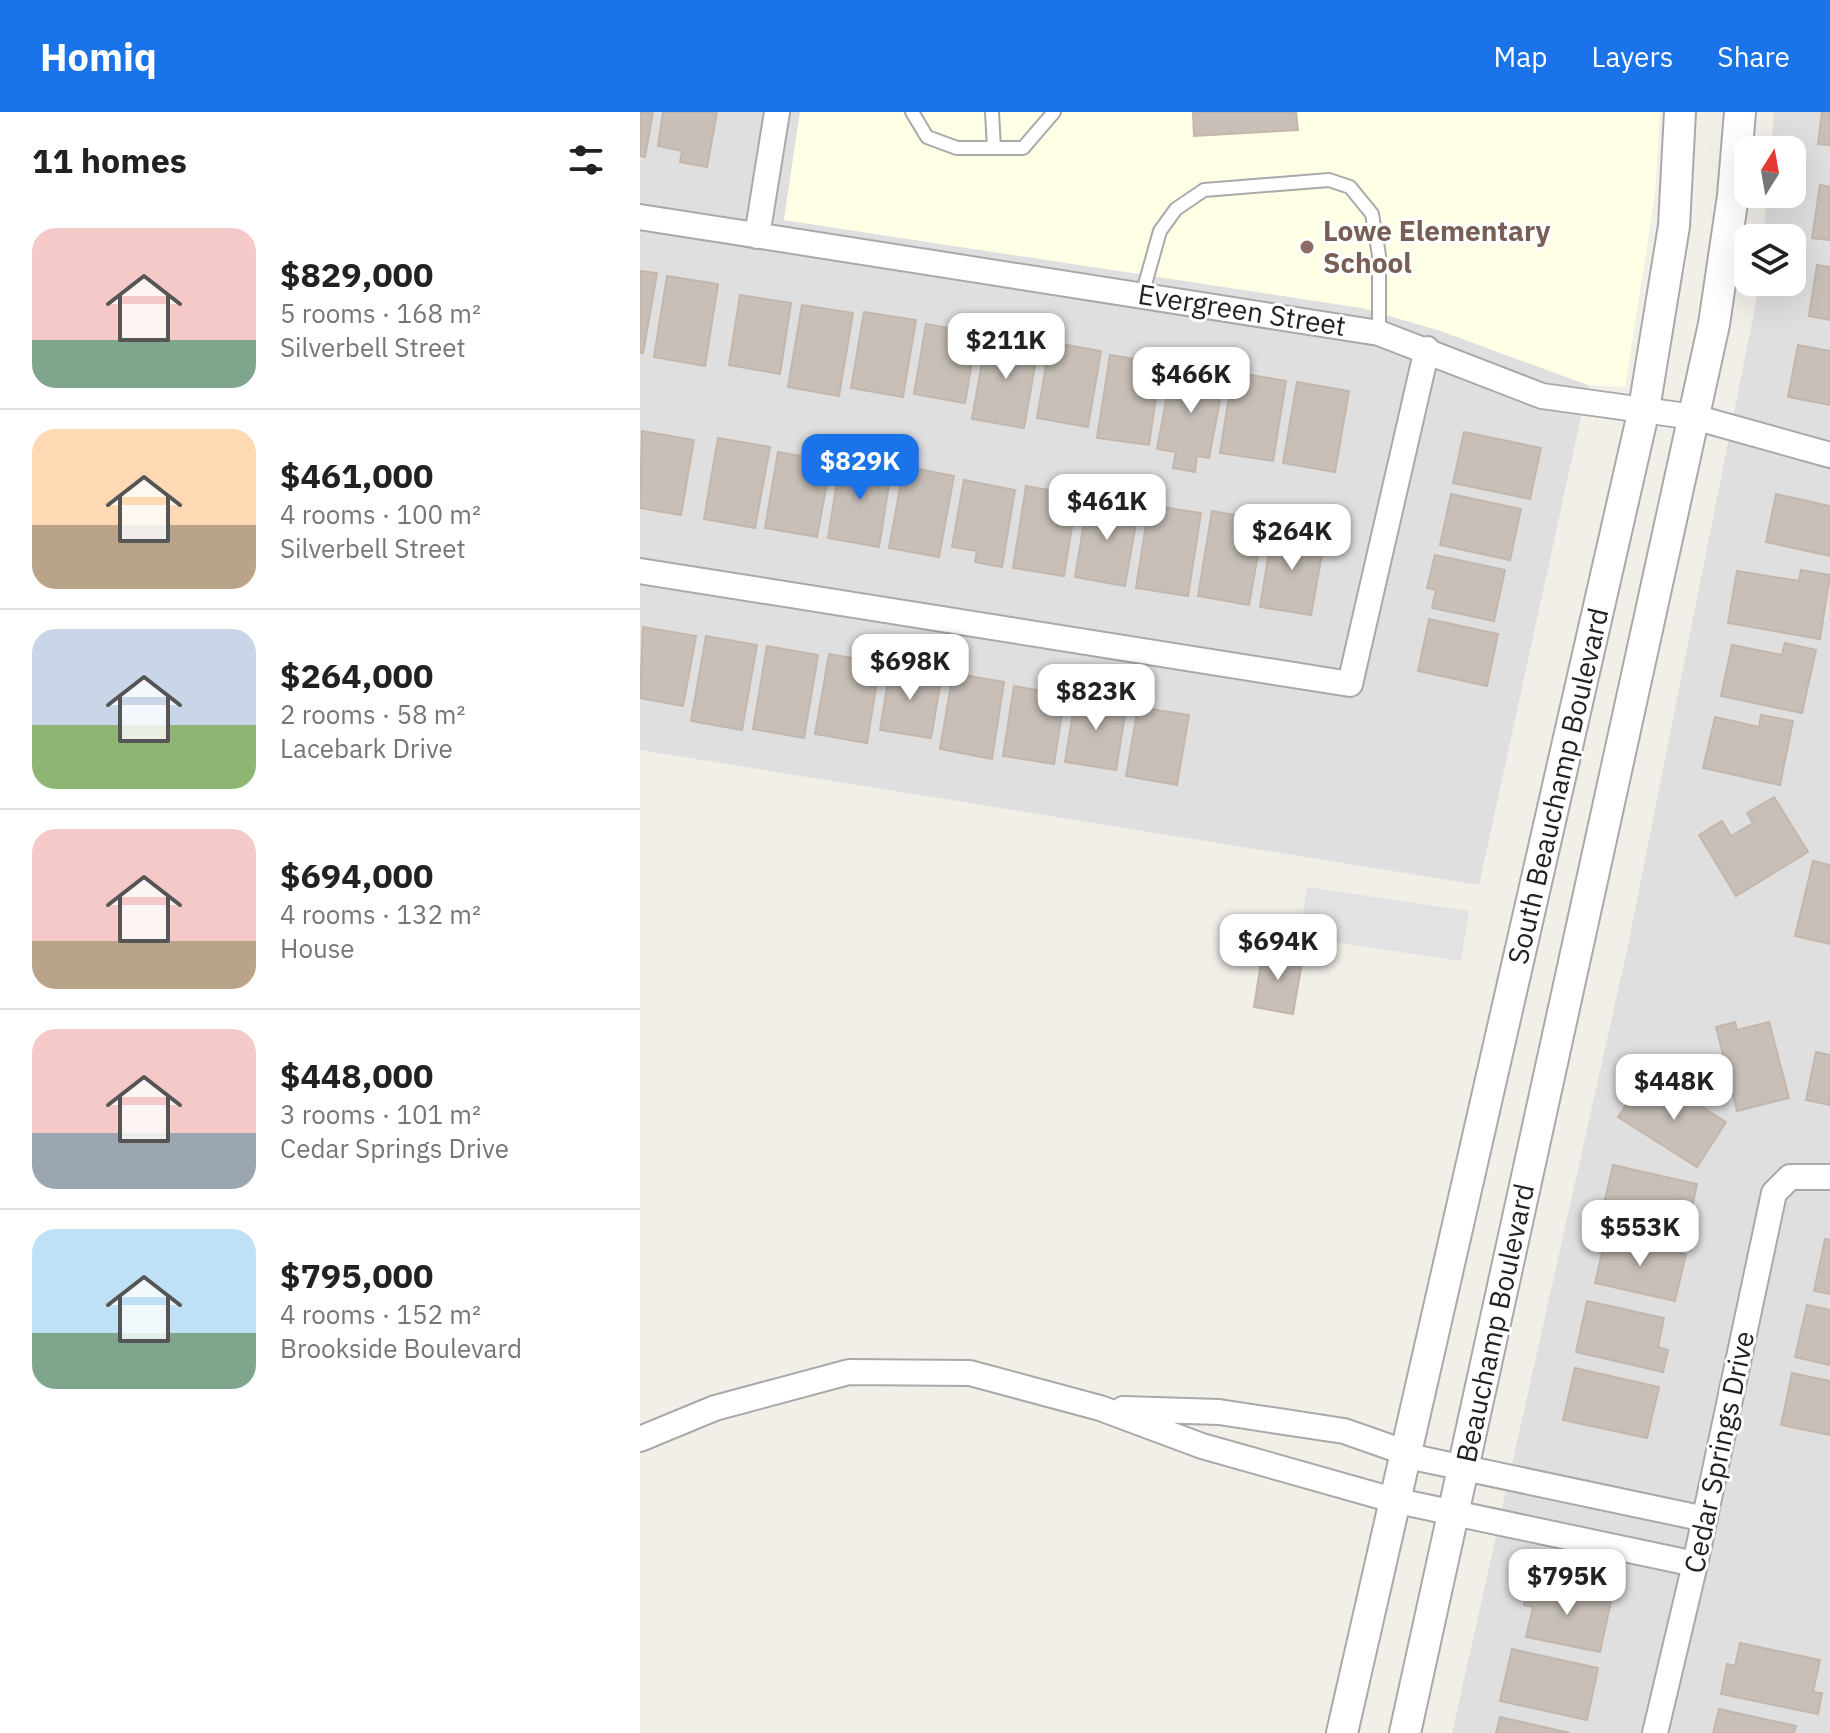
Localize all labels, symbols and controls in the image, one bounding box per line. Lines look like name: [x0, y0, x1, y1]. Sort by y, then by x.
text: Homiq: [40, 32, 157, 81]
text: Map: [1493, 38, 1547, 75]
text: Layers: [1591, 38, 1673, 75]
text: Share: [1717, 38, 1790, 75]
north arrow: [1734, 136, 1806, 208]
map controls: [1734, 136, 1806, 296]
text: 11 homes: [32, 138, 187, 182]
icon: filters: [564, 138, 608, 182]
place label: Lowe Elementary School: [1323, 212, 1551, 281]
button: layers: [1734, 224, 1806, 296]
marker: Lowe Elementary School: [1298, 238, 1316, 256]
text: $829,000: [280, 252, 433, 296]
icon: home: [96, 260, 192, 356]
street label: Evergreen Street: [1136, 275, 1349, 344]
text: 5 rooms · 168 m²: [280, 296, 481, 330]
pin: $211K: [950, 313, 1062, 381]
text: $211K: [966, 322, 1046, 356]
text: Silverbell Street: [280, 330, 466, 364]
pin: $466K: [1135, 347, 1247, 415]
text: $466K: [1151, 356, 1231, 390]
pin: $829K: [804, 434, 916, 502]
text: $829K: [820, 443, 900, 477]
text: $461,000: [280, 453, 433, 497]
icon: home: [96, 461, 192, 557]
pin: $461K: [1051, 474, 1163, 542]
text: $461K: [1067, 483, 1147, 517]
text: 4 rooms · 100 m²: [280, 497, 481, 531]
pin: $264K: [1236, 504, 1348, 572]
text: $264K: [1252, 513, 1332, 547]
text: Silverbell Street: [280, 531, 466, 565]
street label: South Beauchamp Boulevard: [1499, 604, 1617, 968]
pin: $698K: [854, 634, 966, 702]
text: $698K: [870, 643, 950, 677]
text: $264,000: [280, 653, 433, 697]
icon: home: [96, 661, 192, 757]
pin: $823K: [1040, 664, 1152, 732]
text: $823K: [1056, 673, 1136, 707]
text: 2 rooms · 58 m²: [280, 697, 465, 731]
text: Lacebark Drive: [280, 731, 453, 765]
text: $694,000: [280, 853, 433, 897]
icon: home: [96, 861, 192, 957]
text: 4 rooms · 132 m²: [280, 897, 481, 931]
pin: $694K: [1222, 914, 1334, 982]
text: $694K: [1238, 923, 1318, 957]
text: House: [280, 931, 355, 965]
text: $448,000: [280, 1053, 433, 1097]
pin: $448K: [1618, 1054, 1730, 1122]
icon: home: [96, 1061, 192, 1157]
text: $448K: [1634, 1063, 1714, 1097]
text: 3 rooms · 101 m²: [280, 1097, 481, 1131]
text: Cedar Springs Drive: [280, 1131, 509, 1165]
street label: Beauchamp Boulevard: [1447, 1180, 1542, 1466]
pin: $553K: [1584, 1200, 1696, 1268]
text: $553K: [1600, 1209, 1680, 1243]
text: $795,000: [280, 1253, 433, 1297]
icon: home: [96, 1261, 192, 1357]
text: 4 rooms · 152 m²: [280, 1297, 481, 1331]
street label: Cedar Springs Drive: [1675, 1327, 1762, 1576]
text: Brookside Boulevard: [280, 1331, 522, 1365]
pin: $795K: [1511, 1549, 1623, 1617]
text: $795K: [1527, 1558, 1607, 1592]

